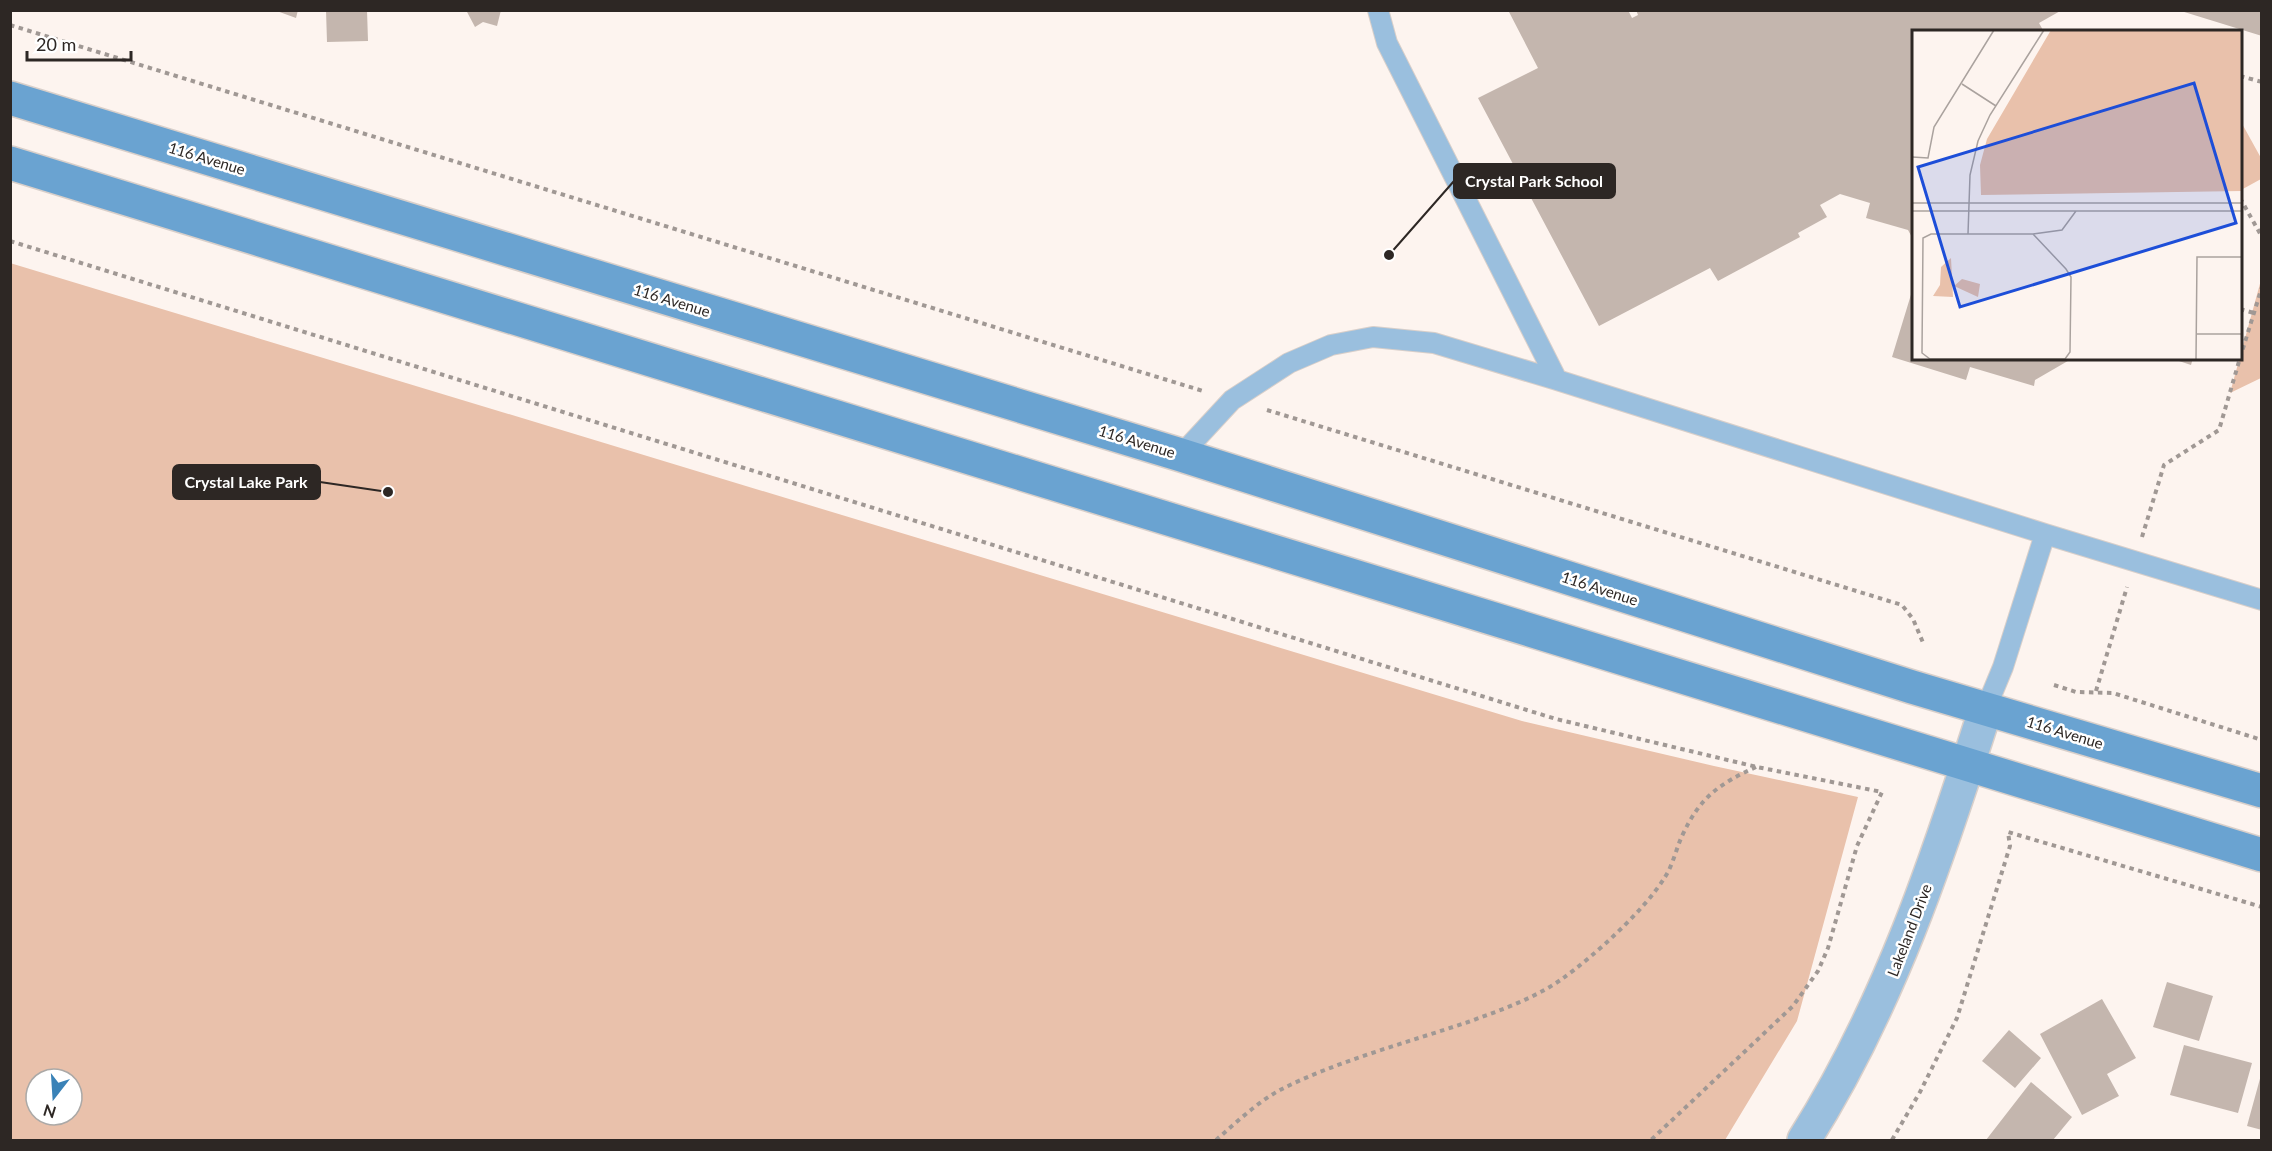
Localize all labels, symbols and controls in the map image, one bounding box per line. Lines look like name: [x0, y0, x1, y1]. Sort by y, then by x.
scale bar: [27, 24, 130, 62]
inset map: [1912, 30, 2242, 360]
text: 20 m: [36, 33, 76, 55]
street label: 116 Avenue: [167, 138, 248, 178]
callout: Crystal Park School: [1454, 164, 1615, 198]
text: Crystal Park School: [1465, 171, 1603, 190]
street label: 116 Avenue: [632, 280, 713, 320]
street label: 116 Avenue: [1097, 421, 1178, 461]
callout: Crystal Lake Park: [173, 465, 320, 499]
text: Crystal Lake Park: [184, 472, 308, 491]
street label: 116 Avenue: [1560, 567, 1640, 609]
street label: 116 Avenue: [2025, 712, 2106, 752]
street label: Lakeland Drive: [1883, 881, 1935, 979]
north arrow: [24, 1067, 84, 1127]
text: N: [41, 1101, 58, 1123]

